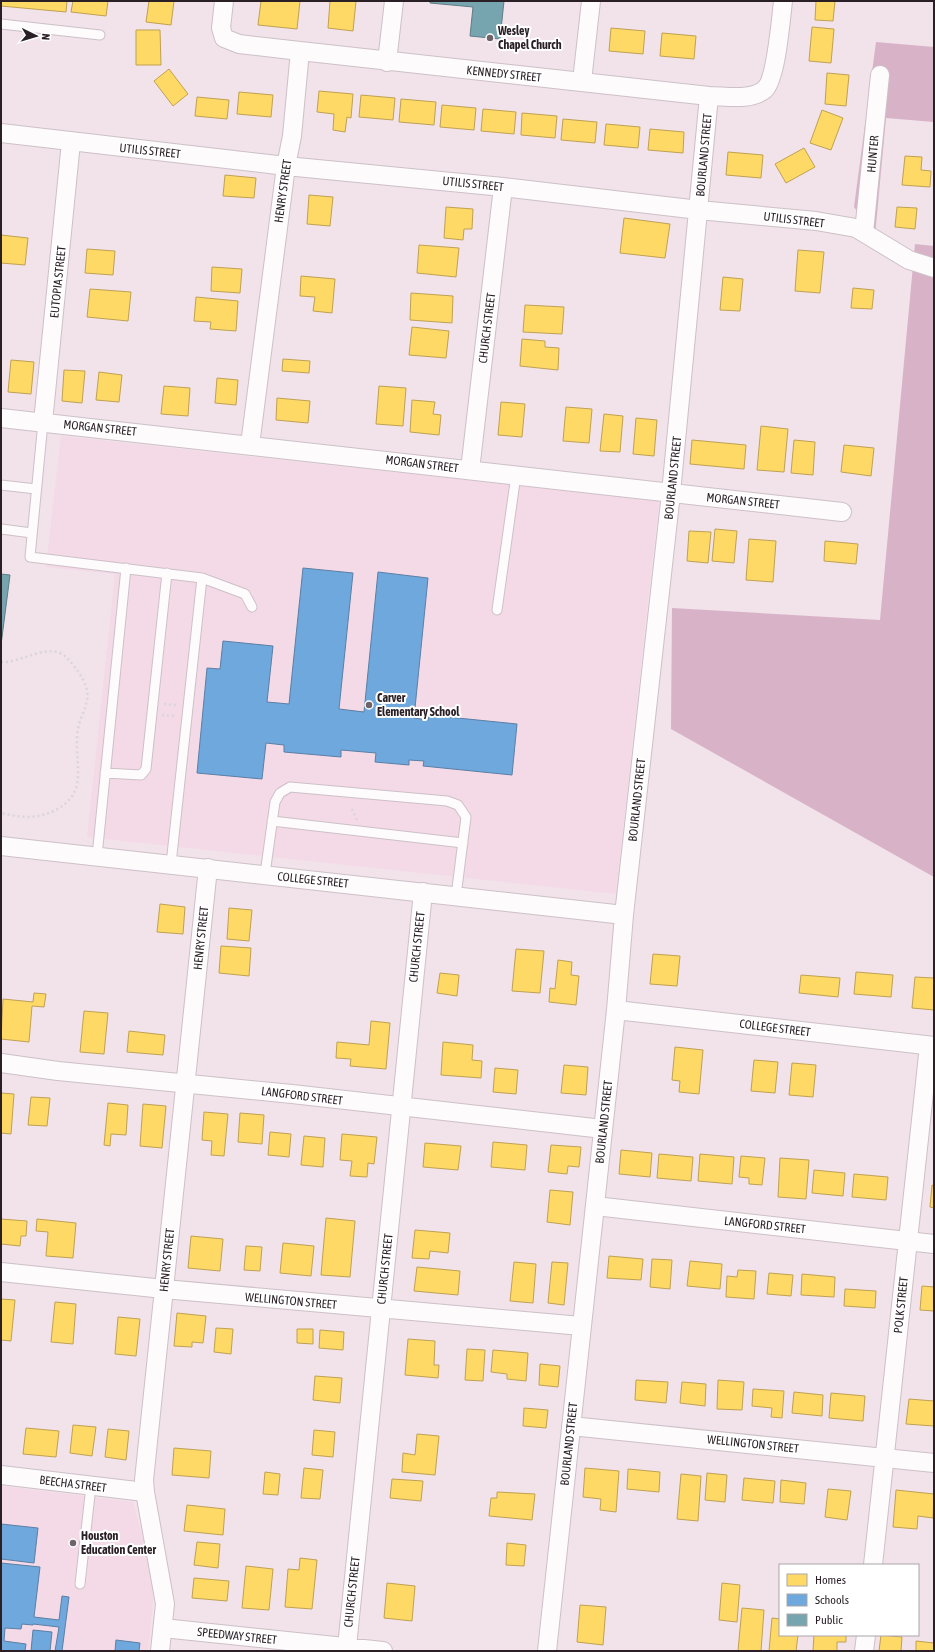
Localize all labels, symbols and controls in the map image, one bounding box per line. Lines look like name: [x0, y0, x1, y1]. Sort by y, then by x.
north arrow: [16, 16, 56, 56]
place label: Wesley Chapel Church: [497, 24, 562, 52]
text: N: [40, 33, 52, 41]
marker: Wesley Chapel Church: [485, 33, 495, 43]
street label: KENNEDY STREET: [466, 63, 543, 85]
street label: BOURLAND STREET: [693, 112, 715, 197]
street label: HUNTER: [864, 135, 882, 173]
street label: UTILIS STREET: [119, 141, 182, 161]
street label: HENRY STREET: [272, 158, 294, 224]
street label: UTILIS STREET: [442, 174, 505, 194]
street label: UTILIS STREET: [763, 209, 826, 231]
street label: EUTOPIA STREET: [47, 244, 69, 319]
street label: CHURCH STREET: [476, 291, 498, 364]
street label: MORGAN STREET: [63, 417, 138, 439]
street label: BOURLAND STREET: [662, 435, 684, 520]
street label: MORGAN STREET: [385, 453, 460, 476]
street label: MORGAN STREET: [706, 490, 781, 512]
place label: Carver Elementary School: [377, 691, 460, 719]
marker: Carver Elementary School: [364, 700, 374, 710]
street label: BOURLAND STREET: [626, 757, 648, 842]
street label: COLLEGE STREET: [277, 869, 350, 891]
street label: HENRY STREET: [191, 905, 211, 970]
street label: CHURCH STREET: [406, 910, 428, 983]
street label: COLLEGE STREET: [739, 1017, 812, 1039]
street label: BOURLAND STREET: [593, 1079, 615, 1164]
street label: LANGFORD STREET: [260, 1084, 344, 1108]
street label: LANGFORD STREET: [724, 1214, 807, 1236]
street label: HENRY STREET: [157, 1227, 177, 1292]
street label: CHURCH STREET: [374, 1232, 396, 1305]
street label: POLK STREET: [891, 1275, 911, 1334]
street label: WELLINGTON STREET: [244, 1290, 338, 1312]
street label: BOURLAND STREET: [558, 1401, 580, 1486]
street label: WELLINGTON STREET: [706, 1432, 800, 1456]
street label: BEECHA STREET: [39, 1473, 108, 1495]
place label: Houston Education Center: [81, 1529, 156, 1557]
marker: Houston Education Center: [68, 1538, 78, 1548]
street label: CHURCH STREET: [341, 1555, 363, 1628]
legend: [779, 1564, 919, 1636]
text: Homes: [815, 1573, 846, 1587]
text: Schools: [815, 1593, 849, 1607]
text: Public: [815, 1613, 843, 1627]
street label: SPEEDWAY STREET: [196, 1625, 278, 1647]

